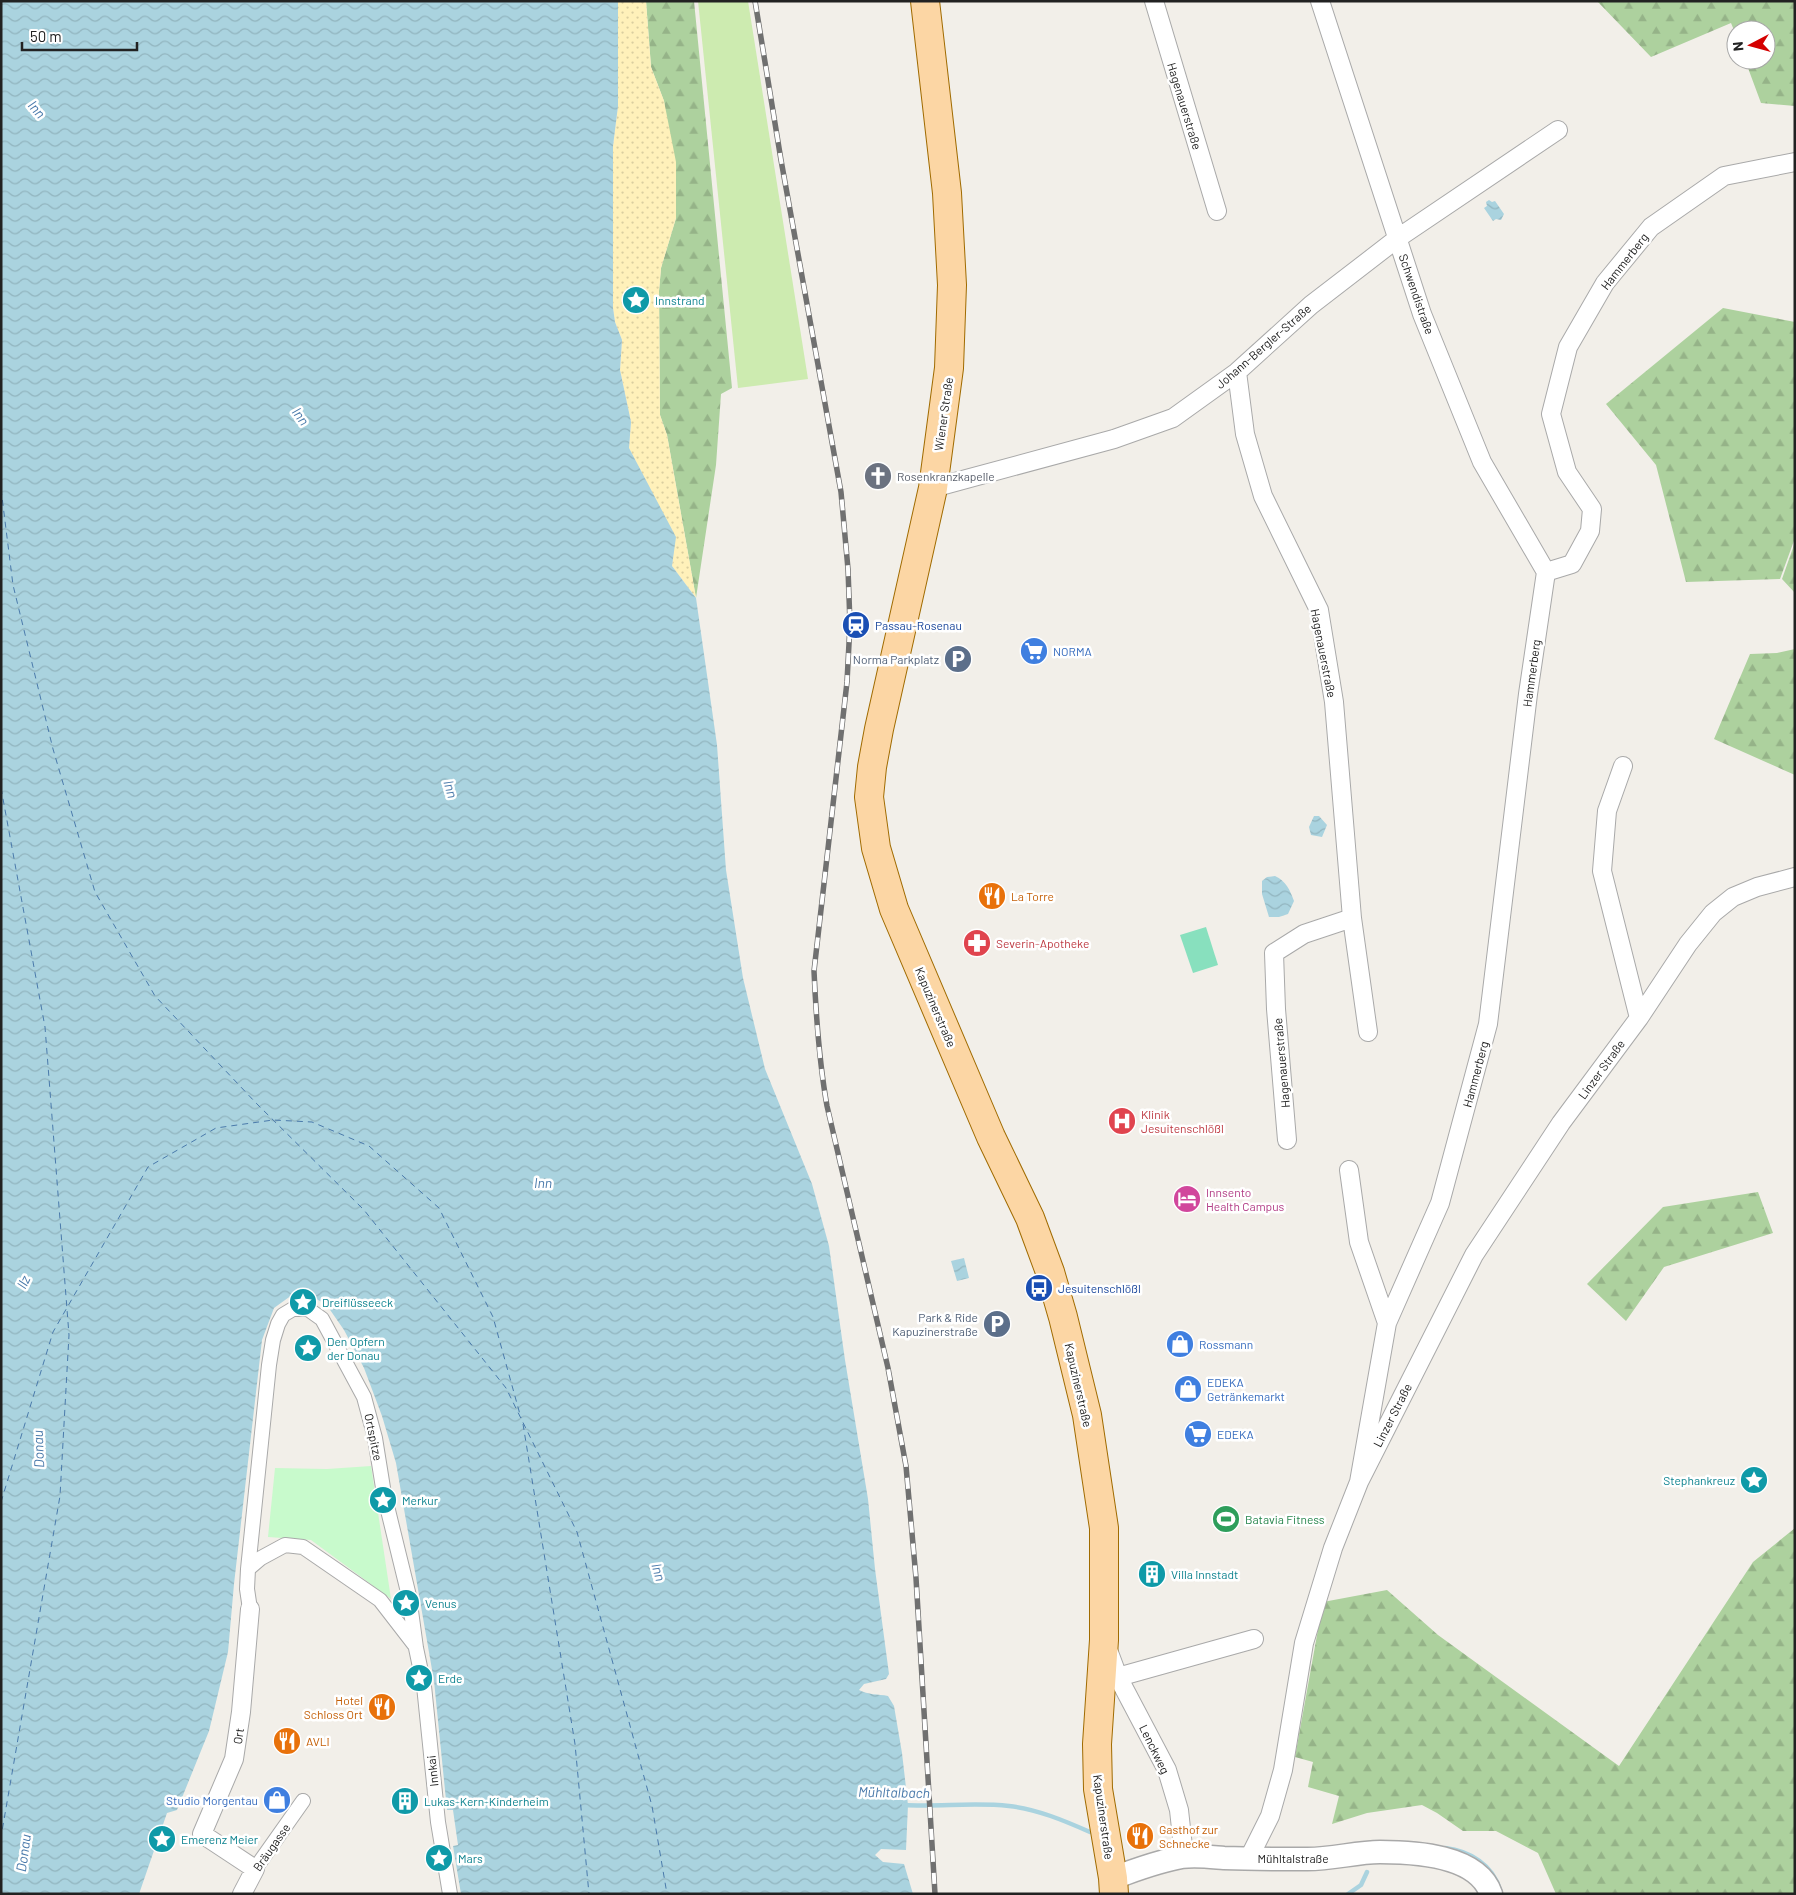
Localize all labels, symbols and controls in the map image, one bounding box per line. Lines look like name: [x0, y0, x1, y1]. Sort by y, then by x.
scale bar: [22, 20, 138, 52]
north arrow: [1726, 20, 1776, 70]
text: 50 m: [30, 27, 62, 45]
text: N: [1729, 41, 1747, 52]
street label: Hagenauerstraße: [1165, 61, 1205, 151]
water label: Inn: [25, 97, 49, 121]
street label: Hammerberg: [1598, 230, 1650, 292]
street label: Schwendistraße: [1397, 252, 1437, 336]
place icon: Innstrand: [621, 285, 651, 315]
place label: Innstrand: [655, 293, 705, 307]
street label: Johann-Bergler-Straße: [1213, 301, 1313, 391]
street label: Wiener Straße: [931, 376, 955, 452]
water label: Inn: [289, 404, 313, 428]
church icon: Rosenkranzkapelle: [863, 461, 893, 491]
place label: Rosenkranzkapelle: [897, 469, 995, 483]
street label: Hagenauerstraße: [1309, 607, 1339, 699]
station icon: Passau-Rosenau: [841, 610, 871, 640]
place label: Passau-Rosenau: [875, 618, 962, 632]
supermarket icon: NORMA: [1019, 636, 1049, 666]
street label: Hammerberg: [1519, 638, 1543, 708]
parking icon: Norma Parkplatz: [943, 644, 973, 674]
place label: NORMA: [1053, 644, 1092, 658]
place label: Norma Parkplatz: [853, 652, 939, 666]
water label: Inn: [440, 778, 462, 800]
restaurant icon: La Torre: [977, 881, 1007, 911]
place label: La Torre: [1011, 889, 1054, 903]
pharmacy icon: Severin-Apotheke: [962, 928, 992, 958]
place label: Severin-Apotheke: [996, 936, 1089, 950]
street label: Kapuzinerstraße: [913, 965, 959, 1049]
street label: Hagenauerstraße: [1270, 1017, 1292, 1109]
street label: Linzer Straße: [1575, 1037, 1627, 1101]
street label: Hammerberg: [1459, 1039, 1491, 1109]
hospital icon: Klinik Jesuitenschlößl: [1107, 1106, 1137, 1136]
place label: Klinik Jesuitenschlößl: [1141, 1107, 1224, 1135]
water label: Inn: [534, 1174, 552, 1191]
hotel icon: Innsento Health Campus: [1172, 1184, 1202, 1214]
place label: Innsento Health Campus: [1206, 1185, 1285, 1213]
water label: Ilz: [13, 1272, 34, 1291]
bus stop icon: Jesuitenschlößl: [1024, 1273, 1054, 1303]
place label: Jesuitenschlößl: [1058, 1281, 1141, 1295]
place icon: Dreiflüsseeck: [288, 1287, 318, 1317]
place label: Dreiflüsseeck: [322, 1295, 393, 1309]
parking icon: Park & Ride Kapuzinerstraße: [982, 1309, 1012, 1339]
place label: Park & Ride Kapuzinerstraße: [892, 1310, 978, 1338]
shop icon: Rossmann: [1165, 1329, 1195, 1359]
place icon: Den Opfern der Donau: [293, 1333, 323, 1363]
place label: Den Opfern der Donau: [327, 1334, 385, 1362]
place label: Rossmann: [1199, 1337, 1253, 1351]
street label: Kapuzinerstraße: [1063, 1342, 1095, 1428]
shop icon: EDEKA Getränkemarkt: [1173, 1374, 1203, 1404]
place label: EDEKA Getränkemarkt: [1207, 1375, 1285, 1403]
street label: Linzer Straße: [1370, 1381, 1414, 1449]
street label: Ortspitze: [362, 1412, 386, 1462]
supermarket icon: EDEKA: [1183, 1419, 1213, 1449]
place label: EDEKA: [1217, 1427, 1254, 1441]
water label: Donau: [29, 1430, 47, 1468]
place icon: Stephankreuz: [1739, 1465, 1769, 1495]
place label: Stephankreuz: [1663, 1473, 1735, 1487]
place icon: Merkur: [368, 1485, 398, 1515]
place label: Merkur: [402, 1493, 439, 1507]
sports icon: Batavia Fitness: [1211, 1504, 1241, 1534]
place label: Batavia Fitness: [1245, 1512, 1325, 1526]
building icon: Villa Innstadt: [1137, 1559, 1167, 1589]
water label: Inn: [648, 1561, 670, 1583]
place label: Villa Innstadt: [1171, 1567, 1238, 1581]
place icon: Venus: [391, 1588, 421, 1618]
place label: Venus: [425, 1596, 457, 1610]
place icon: Erde: [404, 1663, 434, 1693]
place label: Erde: [438, 1671, 463, 1685]
restaurant icon: Hotel Schloss Ort: [367, 1692, 397, 1722]
place label: Hotel Schloss Ort: [304, 1693, 363, 1721]
street label: Lenckweg: [1137, 1722, 1173, 1776]
restaurant icon: AVLI: [272, 1726, 302, 1756]
street label: Ort: [230, 1727, 246, 1745]
place label: AVLI: [306, 1734, 330, 1748]
street label: Innkai: [423, 1755, 441, 1787]
street label: Kapuzinerstraße: [1091, 1774, 1117, 1860]
water label: Mühltalbach: [858, 1783, 930, 1801]
shop icon: Studio Morgentau: [262, 1785, 292, 1815]
building icon: Lukas-Kern-Kinderheim: [390, 1786, 420, 1816]
place label: Studio Morgentau: [166, 1793, 258, 1807]
place label: Lukas-Kern-Kinderheim: [424, 1794, 549, 1808]
street label: Bräugasse: [250, 1821, 292, 1873]
restaurant icon: Gasthof zur Schnecke: [1125, 1821, 1155, 1851]
place label: Gasthof zur Schnecke: [1159, 1822, 1219, 1850]
place icon: Emerenz Meier: [147, 1824, 177, 1854]
place label: Emerenz Meier: [181, 1832, 259, 1846]
water label: Donau: [12, 1833, 34, 1873]
place icon: Mars: [424, 1843, 454, 1873]
place label: Mars: [458, 1851, 483, 1865]
street label: Mühltalstraße: [1257, 1851, 1329, 1865]

